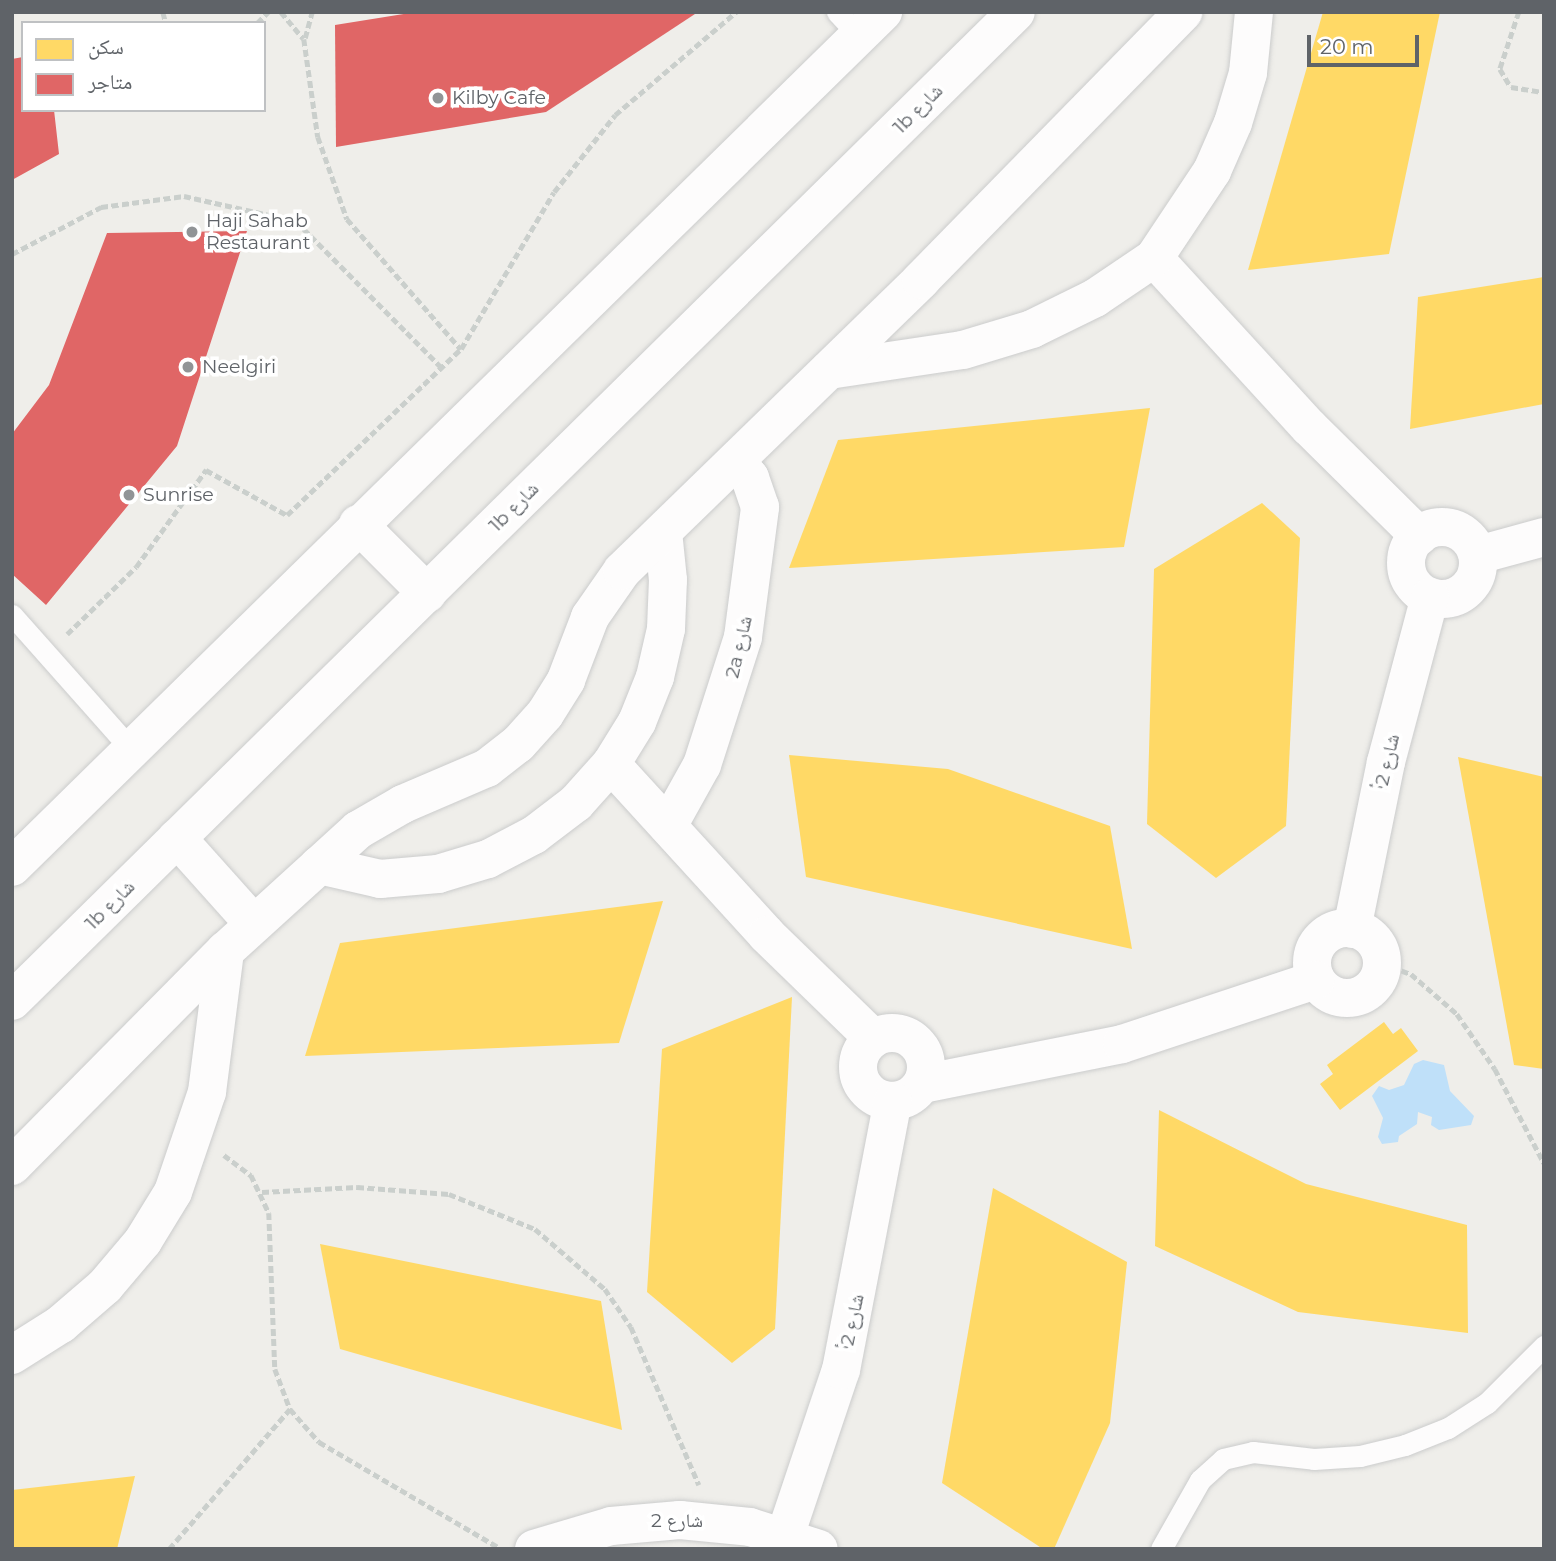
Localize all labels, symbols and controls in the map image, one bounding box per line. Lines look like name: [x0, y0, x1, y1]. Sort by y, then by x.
legend: [21, 21, 266, 112]
scale bar: [1311, 21, 1423, 65]
text: سكن: [88, 34, 124, 59]
text: 20 m: [1320, 34, 1374, 59]
text: متاجر: [88, 69, 132, 94]
street label: 1b شارع: [888, 79, 948, 139]
place label: Kilby Cafe: [452, 87, 546, 109]
marker: Kilby Cafe: [430, 90, 446, 106]
place label: Haji Sahab Restaurant: [206, 210, 310, 254]
marker: Haji Sahab Restaurant: [184, 224, 200, 240]
place label: Neelgiri: [202, 356, 276, 378]
marker: Neelgiri: [180, 359, 196, 375]
street label: 1b شارع: [484, 477, 544, 537]
place label: Sunrise: [143, 484, 214, 506]
marker: Sunrise: [121, 487, 137, 503]
street label: 2a شارع: [721, 614, 757, 680]
street label: شارع 2أ: [1370, 732, 1404, 792]
street label: 1b شارع: [80, 875, 140, 935]
street label: شارع 2أ: [835, 1292, 869, 1352]
street label: شارع 2: [651, 1510, 703, 1532]

